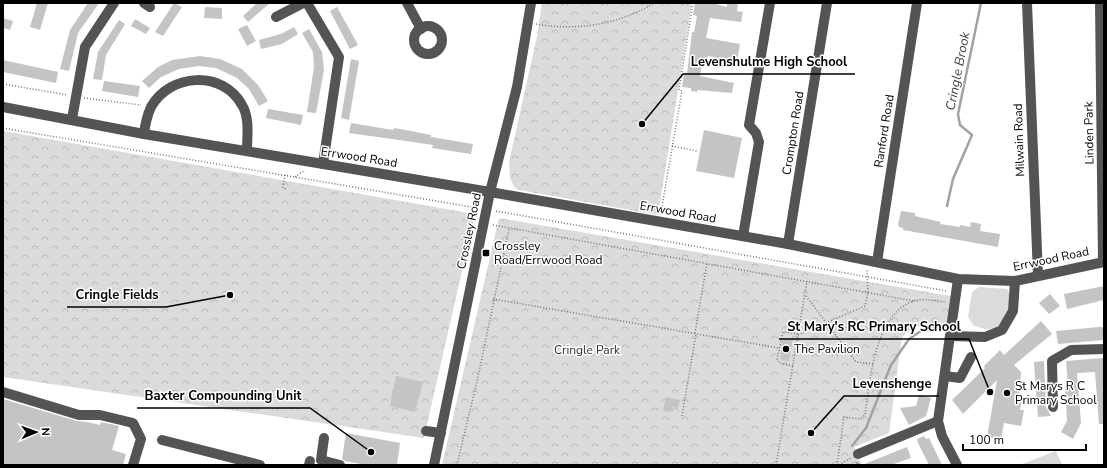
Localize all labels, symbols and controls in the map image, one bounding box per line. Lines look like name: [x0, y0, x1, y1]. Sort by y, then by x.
water label: Cringle Brook: [942, 30, 975, 112]
callout: Levenshulme High School: [683, 49, 855, 74]
text: Levenshulme High School: [691, 53, 848, 71]
street label: Crompton Road: [778, 90, 808, 176]
street label: Ranford Road: [870, 93, 898, 169]
street label: Linden Park: [1080, 100, 1098, 165]
street label: Milwain Road: [1010, 103, 1028, 177]
street label: Errwood Road: [320, 143, 398, 171]
street label: Crossley Road: [453, 191, 485, 271]
street label: Errwood Road: [639, 197, 717, 227]
place label: Crossley Road/Errwood Road: [494, 238, 603, 268]
street label: Errwood Road: [1012, 243, 1090, 275]
marker: Crossley Road/Errwood Road: [481, 248, 491, 258]
callout: Cringle Fields: [67, 282, 166, 307]
text: Cringle Fields: [75, 286, 159, 304]
callout: St Mary's RC Primary School: [779, 314, 969, 339]
text: St Mary's RC Primary School: [787, 318, 962, 336]
place label: The Pavilion: [794, 341, 860, 357]
park label: Cringle Park: [554, 342, 621, 358]
marker: The Pavilion: [781, 344, 791, 354]
callout: Levenshenge: [844, 371, 939, 396]
text: Levenshenge: [852, 375, 932, 393]
place label: St Marys R C Primary School: [1015, 378, 1097, 408]
callout: Baxter Compounding Unit: [137, 383, 310, 408]
text: Baxter Compounding Unit: [144, 387, 303, 405]
marker: St Marys R C Primary School: [1002, 388, 1012, 398]
north arrow: [16, 412, 56, 452]
scale bar: [963, 426, 1086, 452]
text: N: [38, 427, 53, 436]
text: 100 m: [969, 432, 1004, 448]

